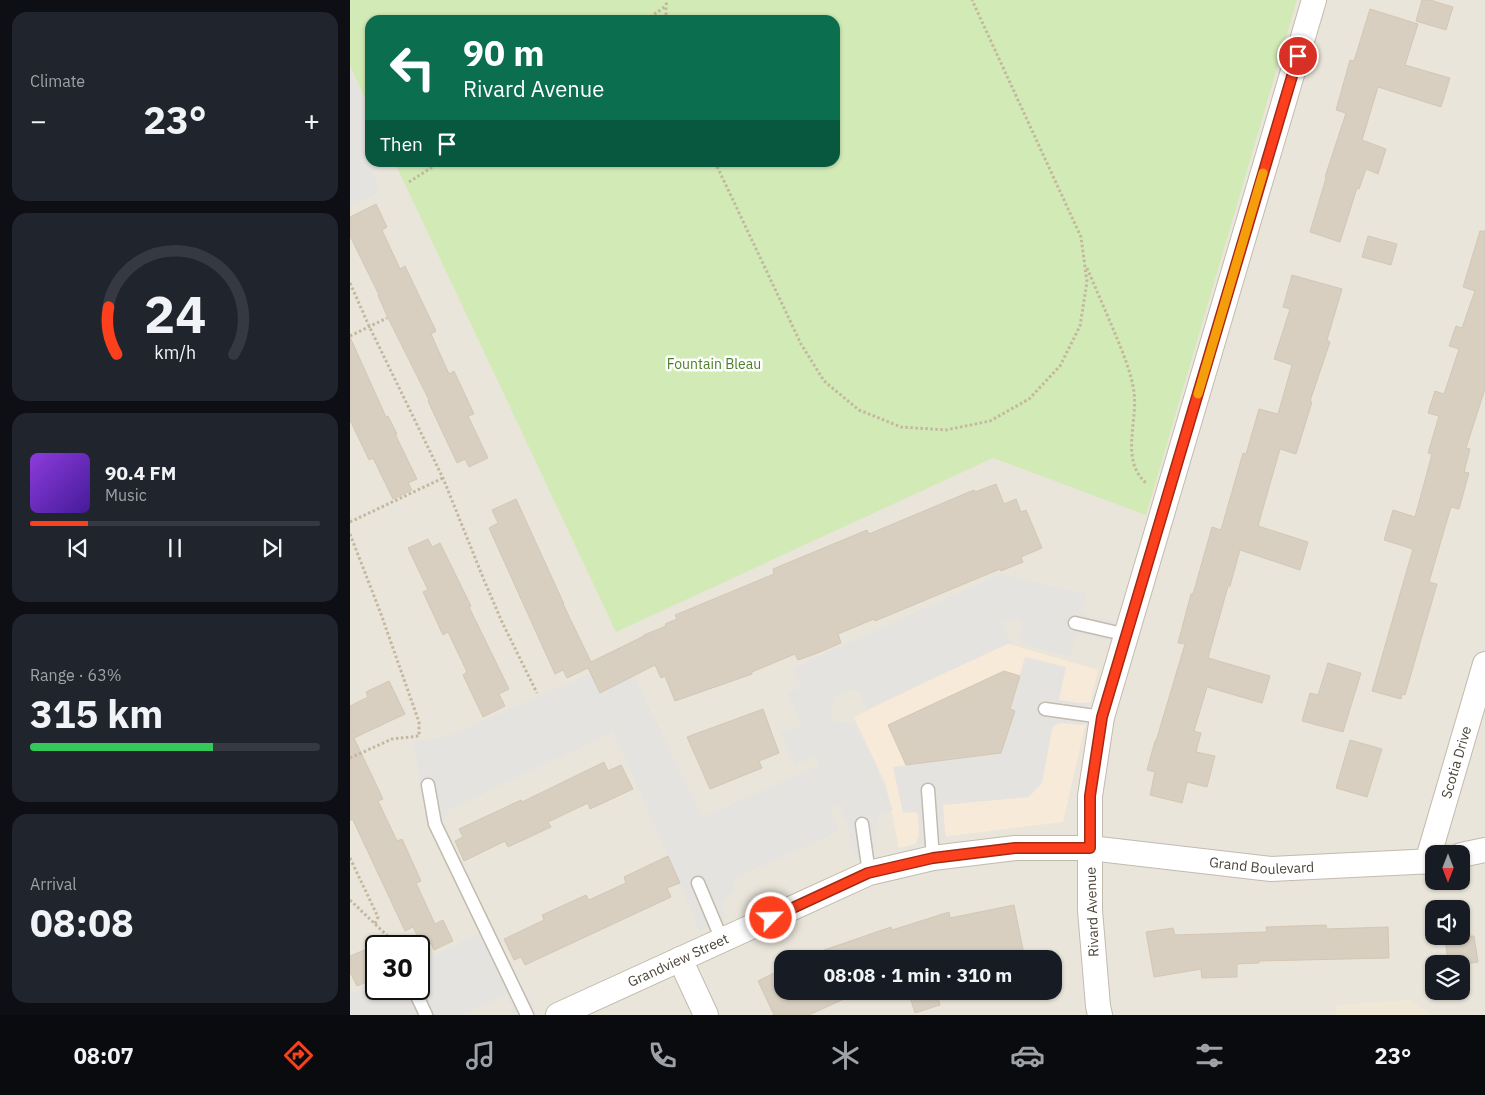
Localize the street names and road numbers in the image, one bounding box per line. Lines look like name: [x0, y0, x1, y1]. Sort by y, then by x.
street label: Scotia Drive: [1437, 724, 1475, 801]
street label: Grand Boulevard: [1208, 853, 1315, 878]
street label: Rivard Avenue: [1081, 866, 1103, 957]
street label: Grandview Street: [625, 929, 731, 991]

